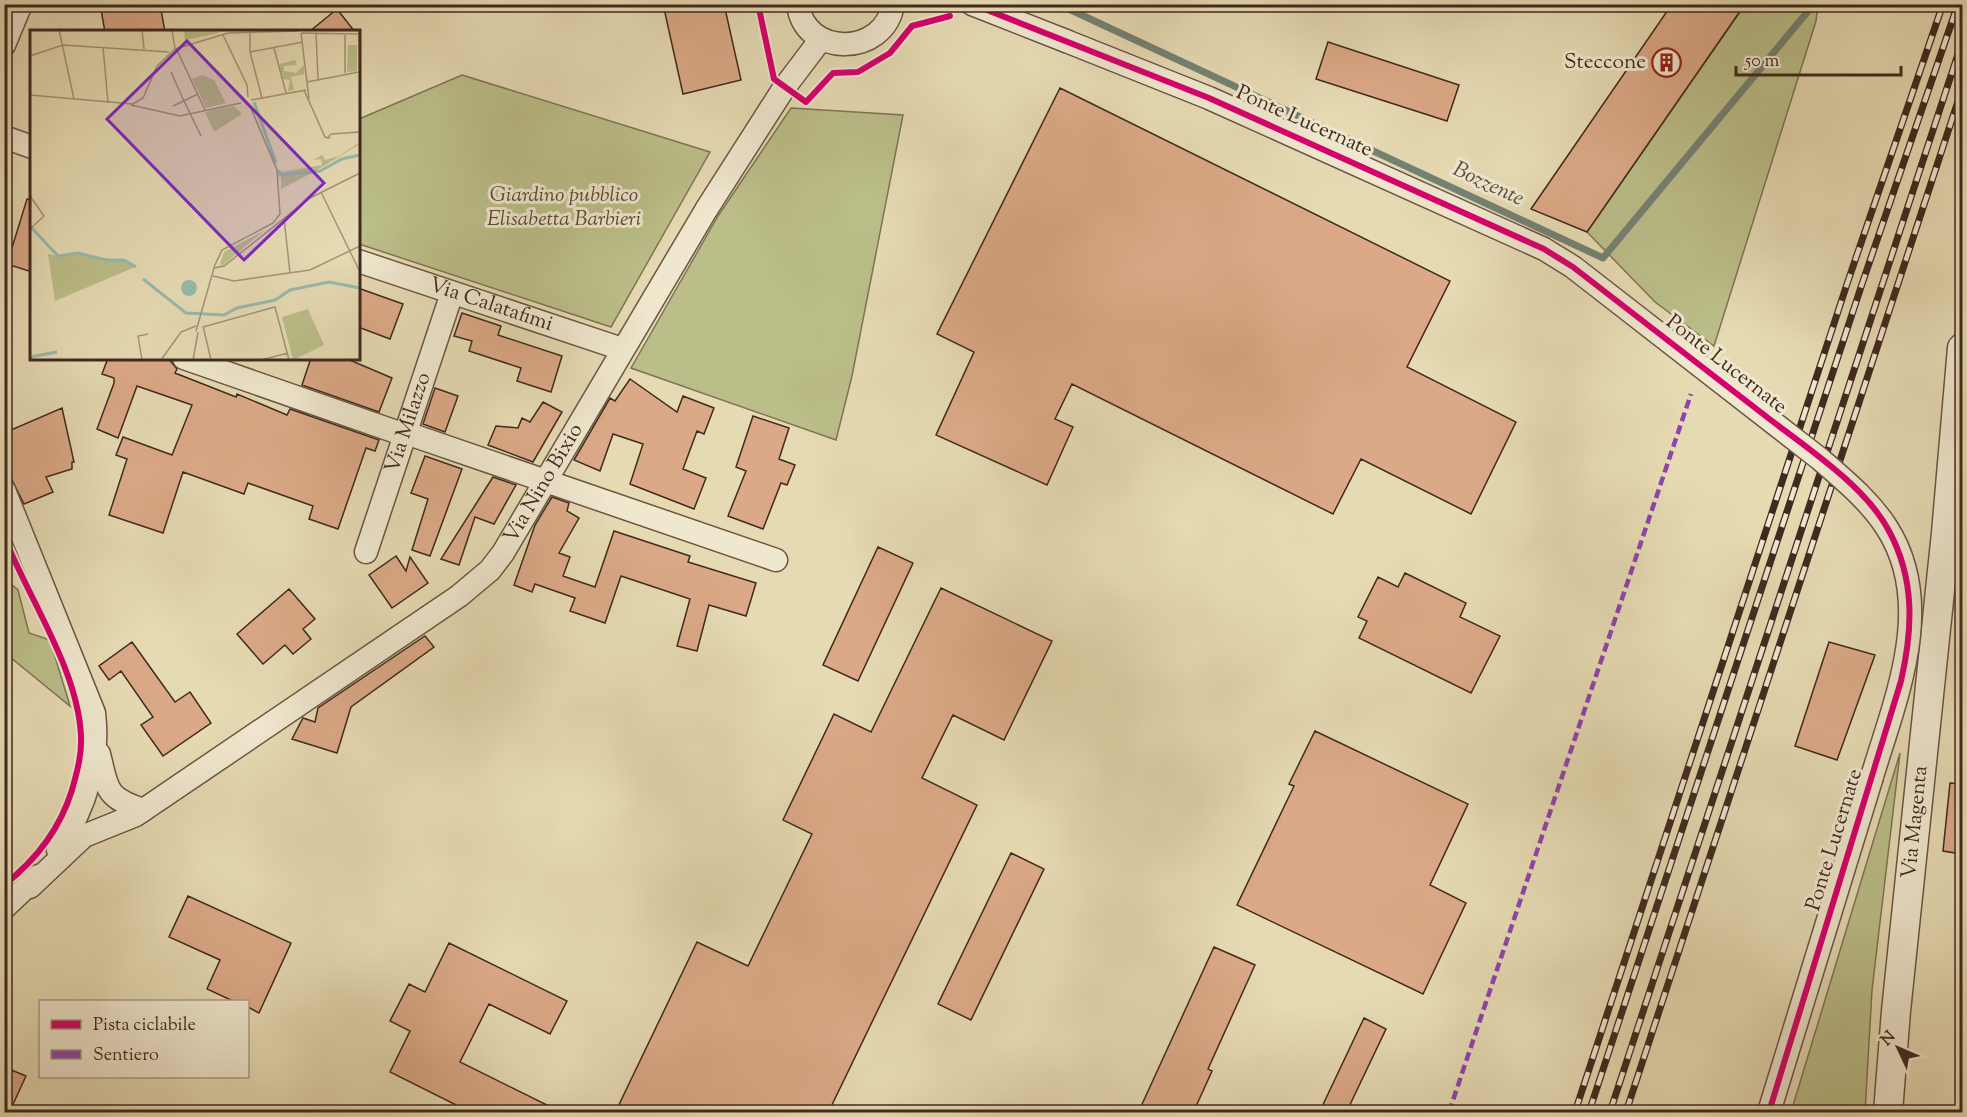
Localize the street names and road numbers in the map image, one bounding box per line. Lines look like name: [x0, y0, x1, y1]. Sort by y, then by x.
street label: Ponte Lucernate: [1231, 78, 1377, 166]
street label: Via Calatafimi: [425, 271, 557, 340]
street label: Ponte Lucernate: [1659, 308, 1793, 422]
street label: Via Milazzo: [378, 369, 439, 477]
street label: Via Nino Bixio: [497, 418, 591, 549]
street label: Via Magenta: [1895, 764, 1937, 880]
street label: Ponte Lucernate: [1799, 765, 1871, 915]

